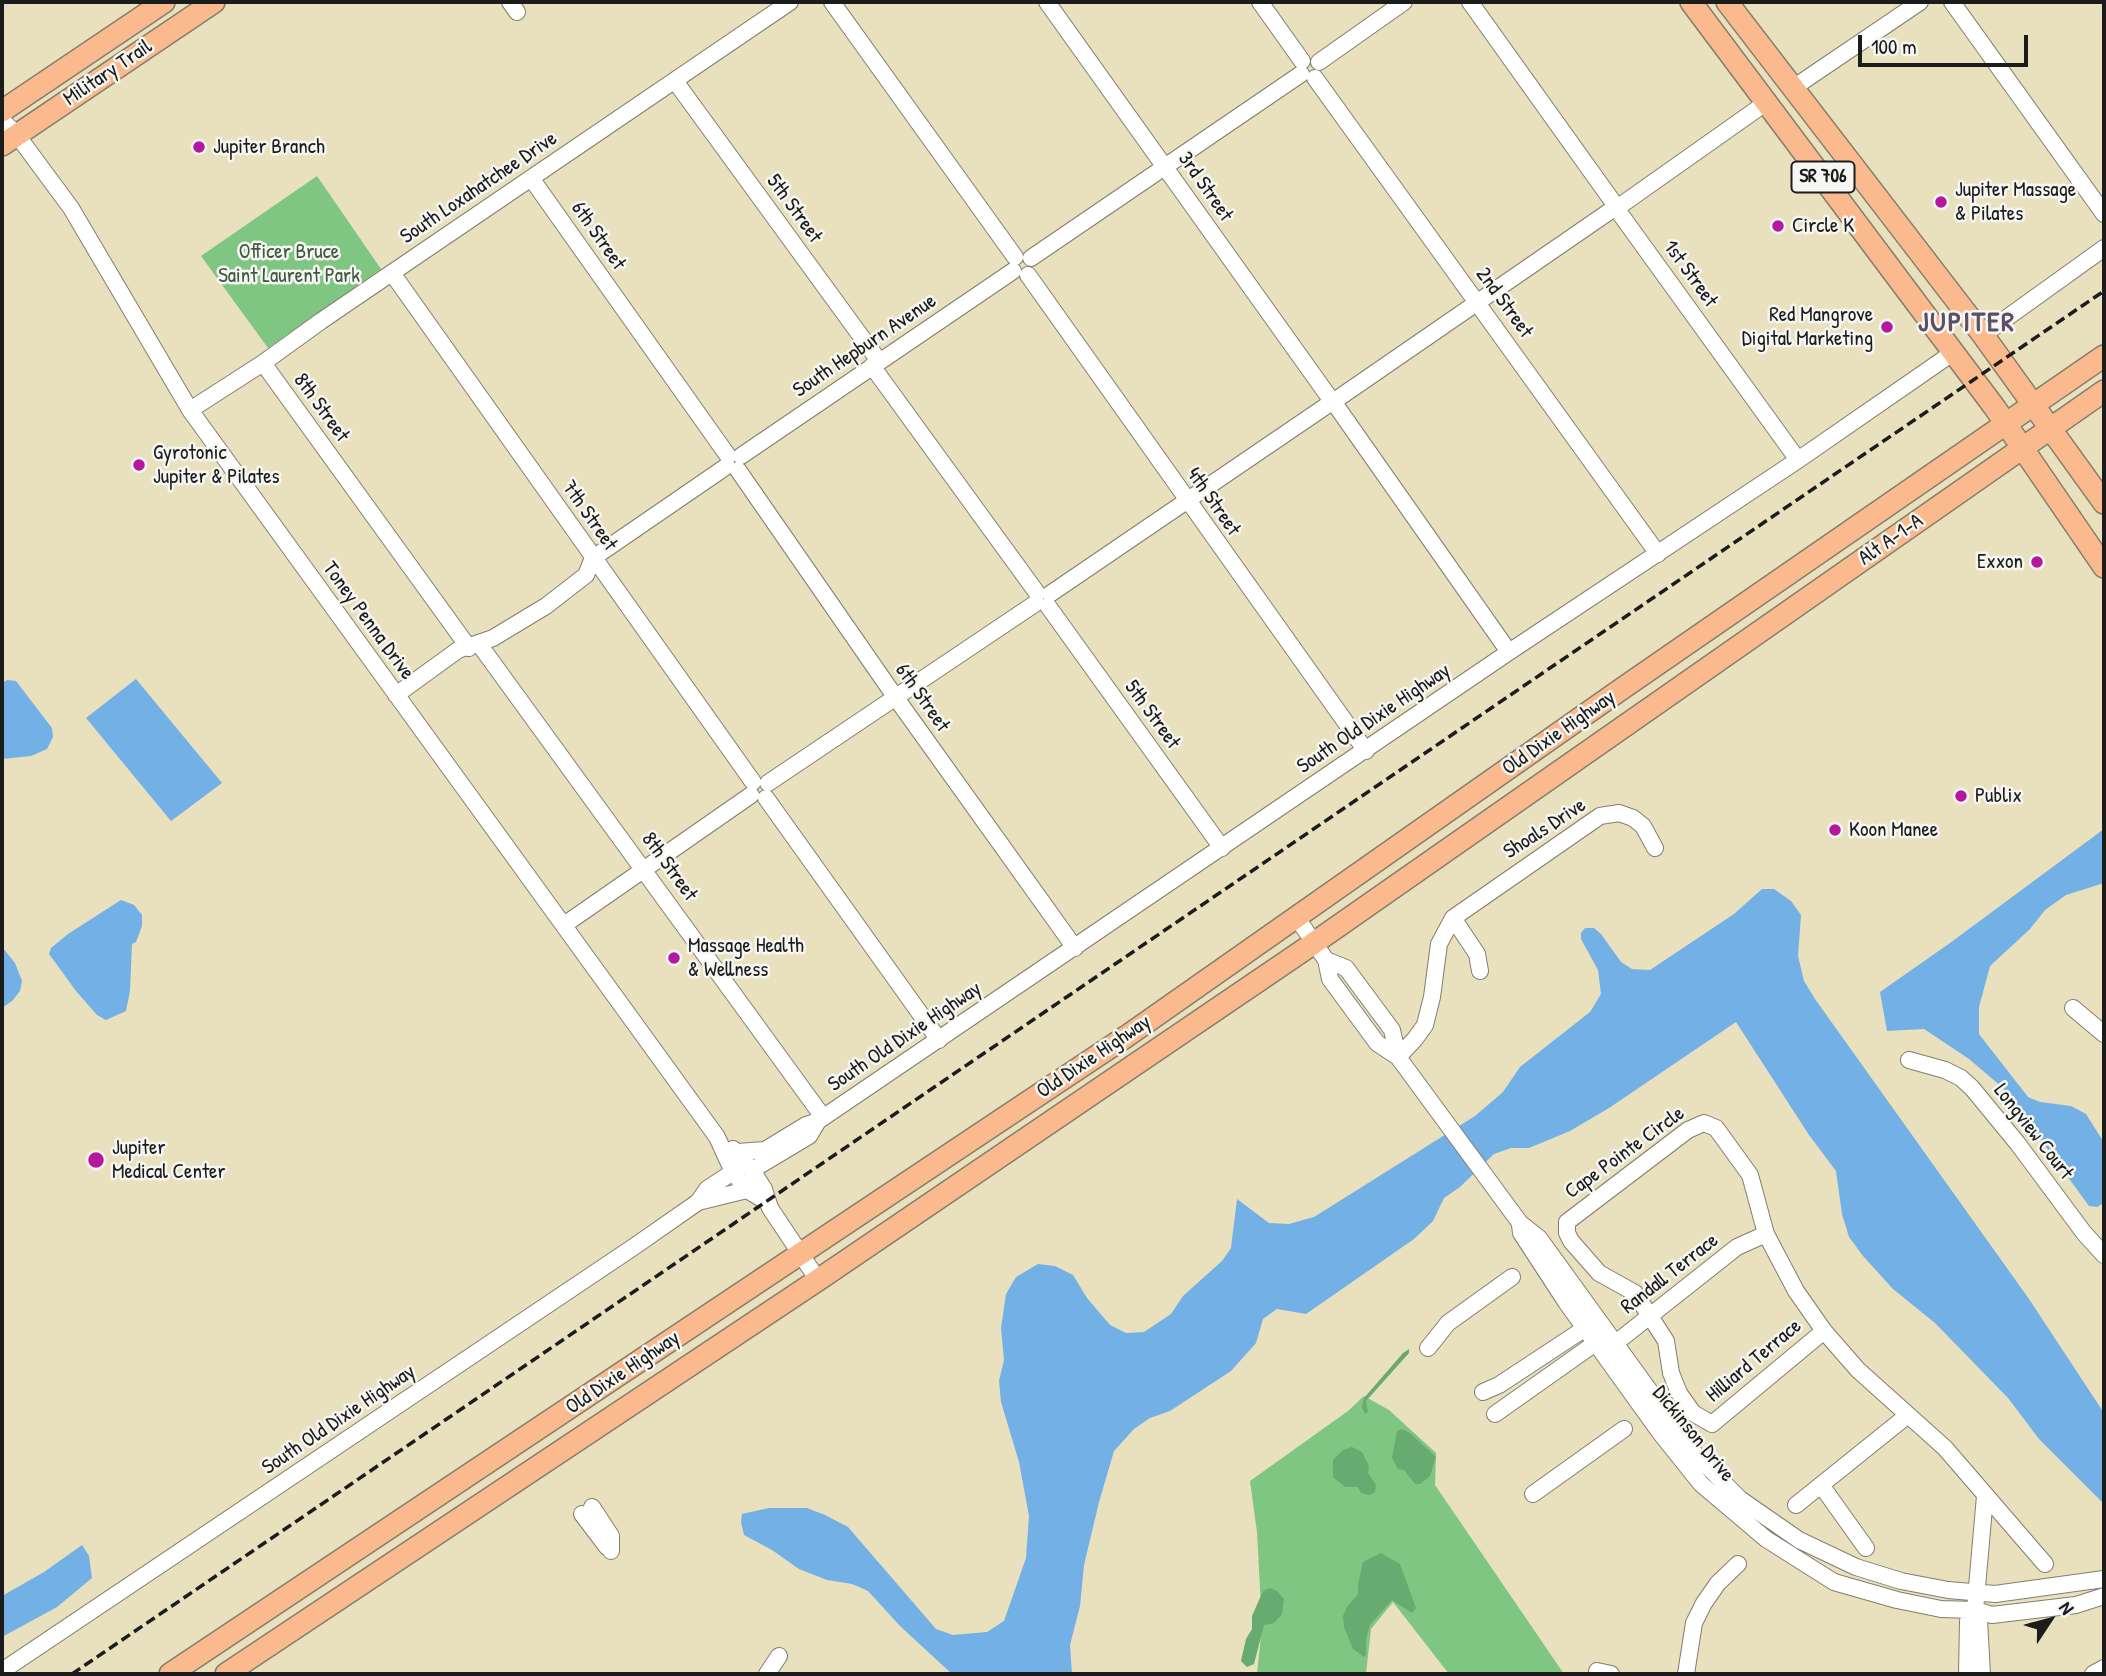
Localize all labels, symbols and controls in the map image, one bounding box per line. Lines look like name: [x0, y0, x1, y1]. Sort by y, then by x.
scale bar: [1861, 21, 2031, 65]
text: 100 m: [1871, 32, 1917, 61]
street label: Military Trail: [59, 34, 157, 112]
street label: South Loxahatchee Drive: [396, 126, 562, 250]
place label: Jupiter Branch: [213, 134, 325, 160]
marker: Jupiter Branch: [191, 139, 207, 155]
street label: 3rd Street: [1172, 147, 1238, 227]
road number: SR 706: [1792, 162, 1854, 192]
street label: 5th Street: [761, 170, 827, 248]
place label: Jupiter Massage & Pilates: [1955, 177, 2076, 227]
marker: Jupiter Massage & Pilates: [1933, 194, 1949, 210]
street label: 6th Street: [565, 197, 631, 275]
place label: Circle K: [1792, 213, 1854, 239]
marker: Circle K: [1770, 218, 1786, 234]
street label: 1st Street: [1657, 236, 1723, 312]
park label: Officer Bruce Saint Laurent Park: [218, 239, 360, 289]
street label: 2nd Street: [1470, 263, 1538, 343]
street label: South Hepburn Avenue: [789, 289, 941, 403]
place label: Red Mangrove Digital Marketing: [1742, 302, 1873, 352]
district label: JUPITER: [1919, 307, 2015, 341]
marker: Red Mangrove Digital Marketing: [1879, 319, 1895, 335]
street label: 8th Street: [288, 369, 354, 447]
place label: Gyrotonic Jupiter & Pilates: [153, 440, 280, 490]
marker: Gyrotonic Jupiter & Pilates: [131, 457, 147, 473]
street label: 4th Street: [1180, 463, 1246, 541]
street label: 7th Street: [556, 476, 622, 556]
street label: Alt A-1-A: [1854, 509, 1928, 571]
place label: Exxon: [1977, 549, 2023, 575]
marker: Exxon: [2029, 554, 2045, 570]
street label: Toney Penna Drive: [317, 557, 419, 685]
street label: South Old Dixie Highway: [1293, 658, 1455, 780]
street label: 6th Street: [889, 659, 955, 737]
street label: 5th Street: [1119, 676, 1185, 754]
street label: Old Dixie Highway: [1498, 685, 1620, 781]
place label: Publix: [1975, 783, 2022, 809]
marker: Publix: [1953, 788, 1969, 804]
street label: Shoals Drive: [1499, 793, 1591, 865]
place label: Koon Manee: [1849, 817, 1938, 843]
marker: Koon Manee: [1827, 822, 1843, 838]
street label: 8th Street: [636, 828, 702, 906]
place label: Massage Health & Wellness: [688, 933, 804, 983]
marker: Massage Health & Wellness: [666, 950, 682, 966]
street label: South Old Dixie Highway: [824, 976, 986, 1098]
street label: Old Dixie Highway: [1032, 1010, 1156, 1104]
street label: Longview Court: [1988, 1079, 2078, 1185]
street label: Cape Pointe Circle: [1560, 1101, 1690, 1205]
place label: Jupiter Medical Center: [112, 1135, 226, 1185]
marker: Jupiter Medical Center: [86, 1150, 106, 1170]
street label: Randall Terrace: [1616, 1228, 1724, 1320]
street label: Hilliard Terrace: [1701, 1314, 1807, 1408]
street label: Old Dixie Highway: [561, 1326, 685, 1420]
street label: South Old Dixie Highway: [258, 1359, 420, 1481]
street label: Dickinson Drive: [1647, 1381, 1739, 1487]
north arrow: [2015, 1585, 2085, 1655]
text: N: [2053, 1596, 2080, 1619]

